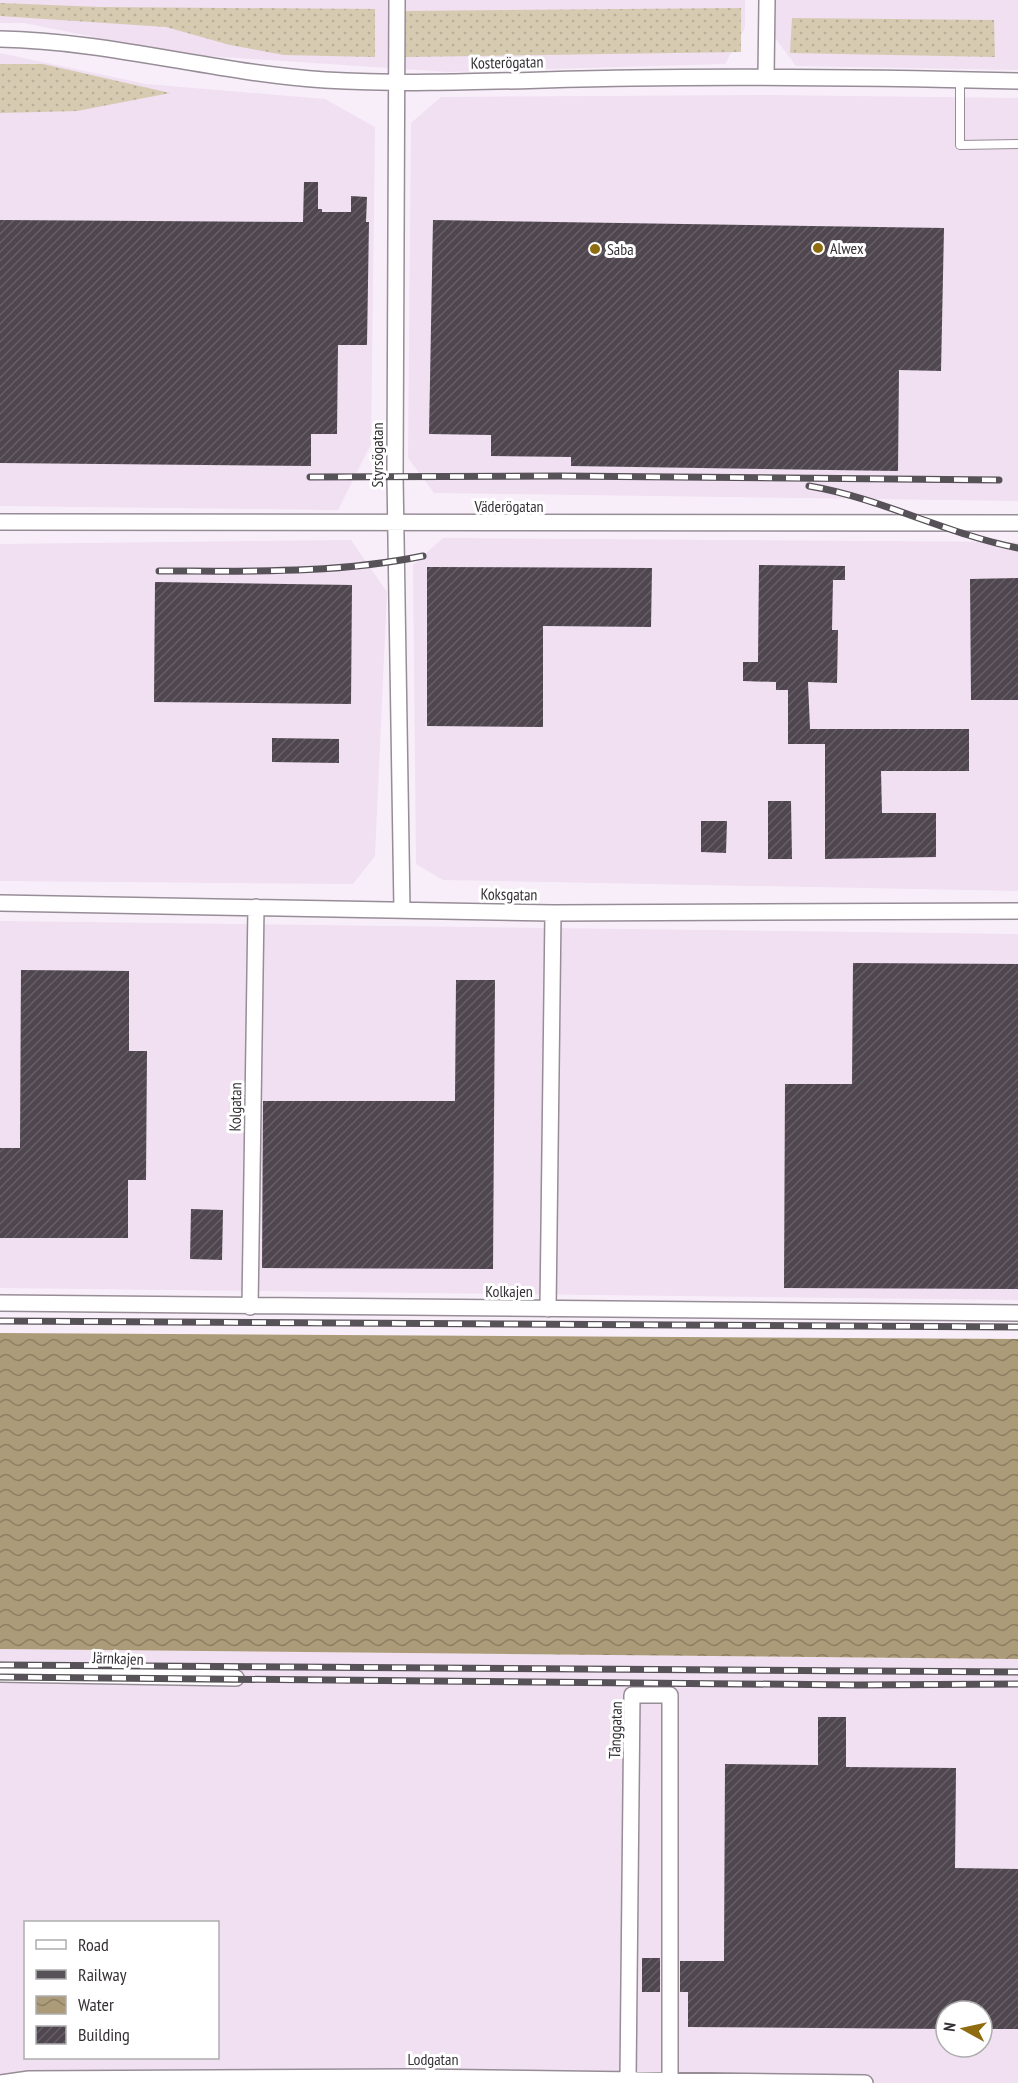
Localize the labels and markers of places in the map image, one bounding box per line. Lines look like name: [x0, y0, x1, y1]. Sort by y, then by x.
place label: Alwex: [830, 238, 864, 258]
place label: Saba: [607, 239, 634, 259]
marker: Alwex: [811, 241, 825, 255]
marker: Saba: [588, 242, 602, 256]

